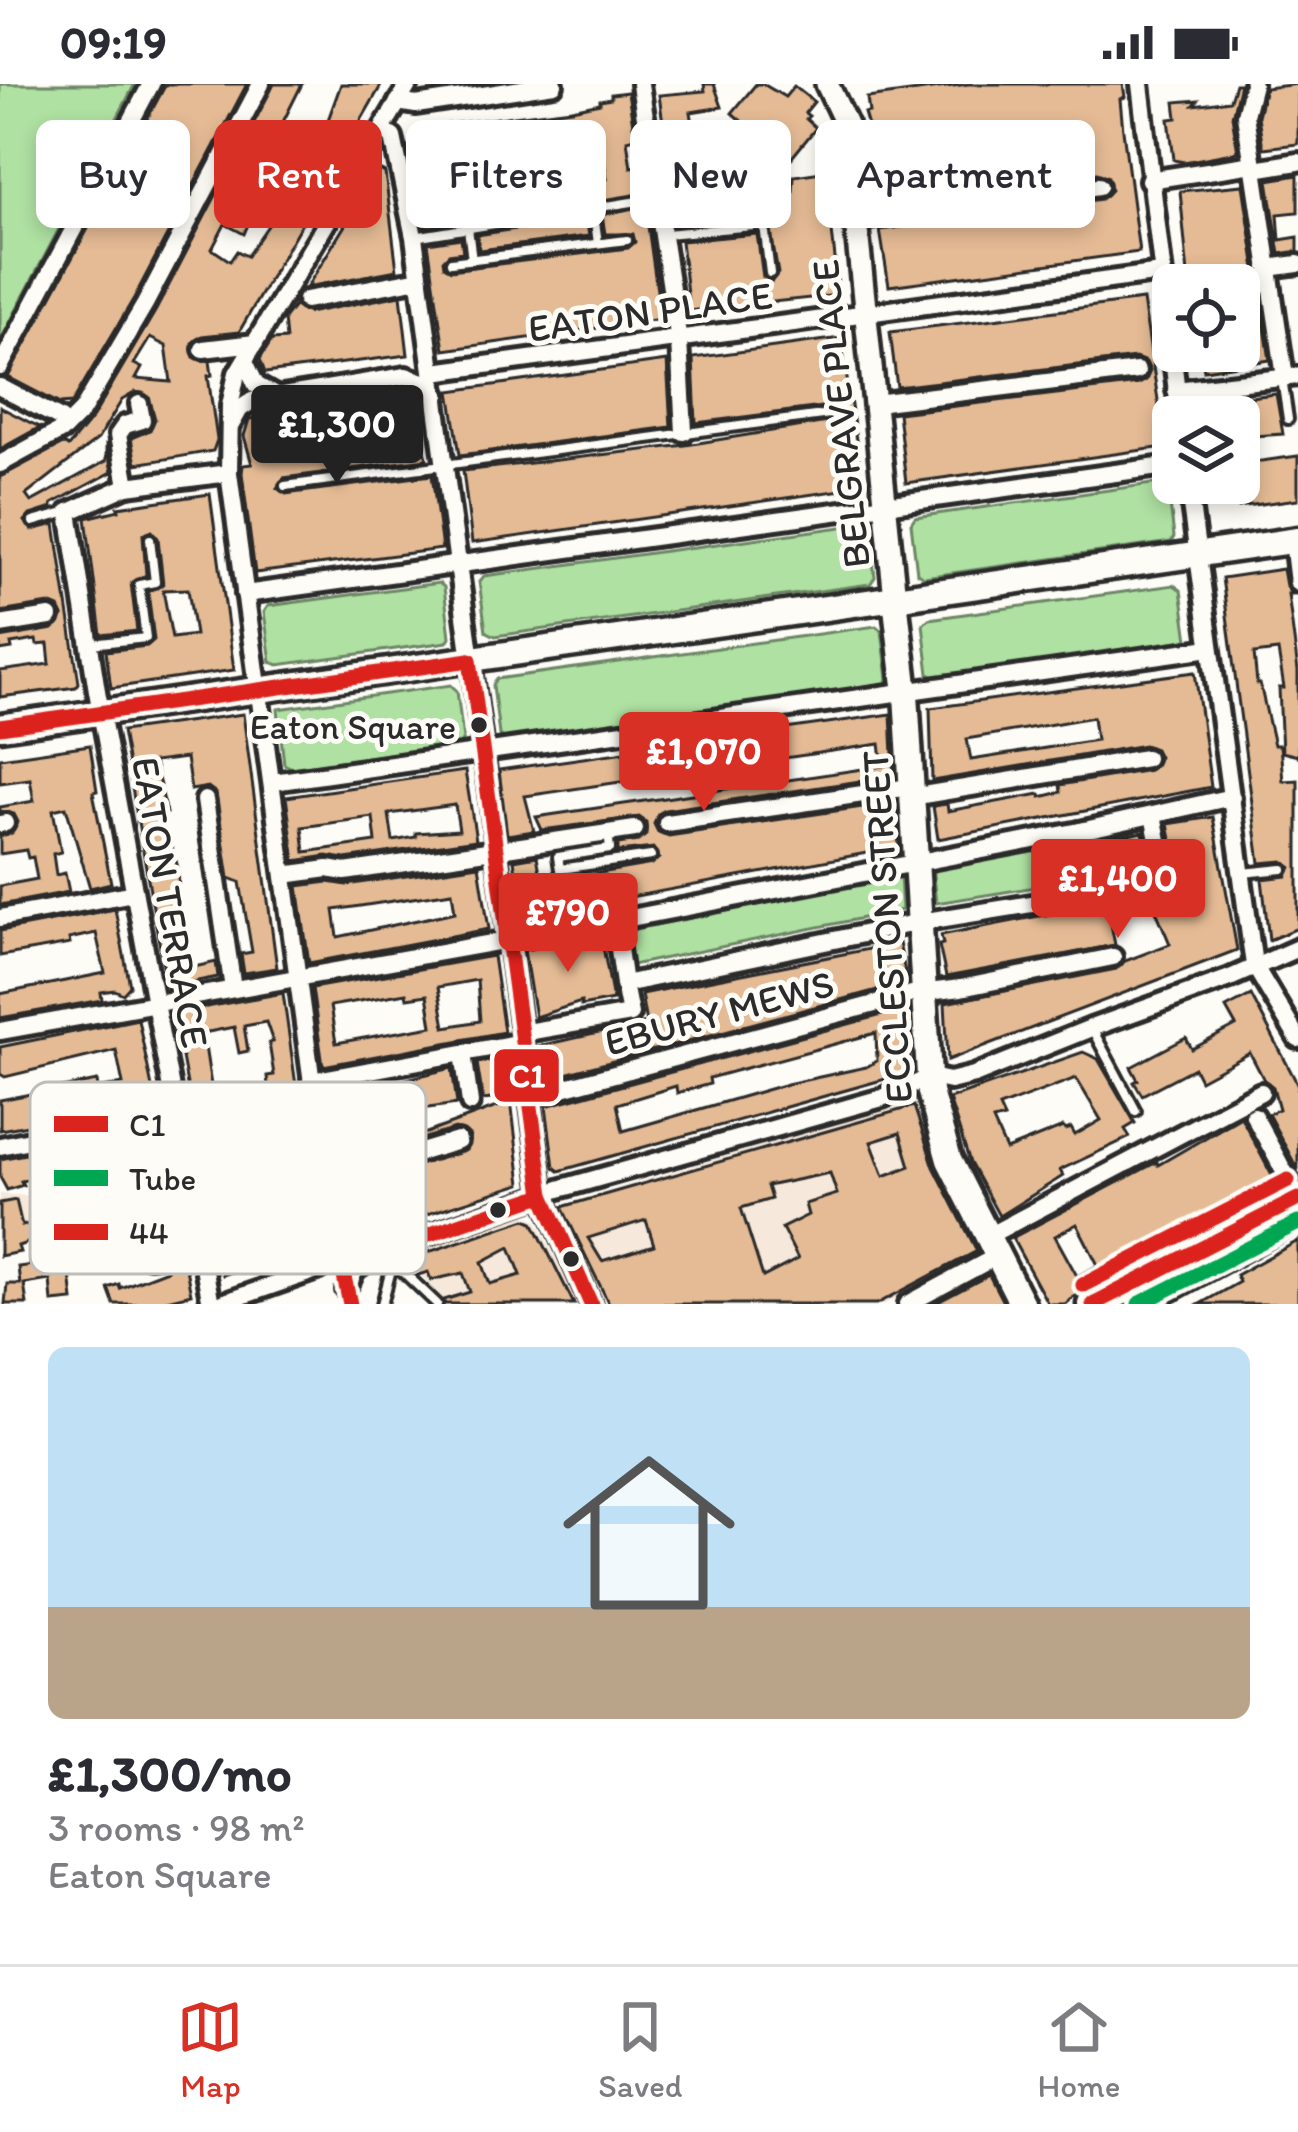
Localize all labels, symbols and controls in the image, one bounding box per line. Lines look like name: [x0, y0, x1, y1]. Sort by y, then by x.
text: 09:19: [60, 15, 167, 69]
chip: Buy: [36, 120, 190, 228]
chip: Rent: [214, 120, 382, 228]
chip: Filters: [406, 120, 606, 228]
chip: New: [630, 120, 791, 228]
chip: Apartment: [815, 120, 1095, 228]
street label: BELGRAVE PLACE: [801, 258, 880, 570]
map controls: [1152, 264, 1260, 504]
button: locate: [1152, 264, 1260, 372]
street label: EATON PLACE: [525, 271, 775, 352]
pin: £1,300: [239, 385, 435, 487]
button: layers: [1152, 396, 1260, 504]
text: £1,300: [278, 400, 396, 447]
place label: Eaton Square: [250, 705, 456, 748]
pin: £1,070: [606, 712, 802, 814]
marker: Eaton Square: [468, 714, 490, 736]
text: £1,070: [646, 727, 762, 774]
street label: ECCLESTON STREET: [851, 749, 922, 1105]
street label: EATON TERRACE: [122, 753, 219, 1051]
pin: £1,400: [1020, 839, 1216, 941]
text: £1,400: [1058, 854, 1178, 901]
pin: £790: [497, 873, 639, 975]
text: £790: [526, 888, 610, 935]
street label: EBURY MEWS: [599, 959, 839, 1066]
line badge: C1: [492, 1047, 561, 1104]
text: C1: [509, 1056, 546, 1095]
legend: [30, 1082, 426, 1274]
text: C1: [129, 1105, 166, 1144]
text: Tube: [129, 1159, 196, 1198]
unlabelled marker: [487, 1199, 509, 1221]
text: 44: [129, 1213, 169, 1252]
unlabelled marker: [560, 1248, 582, 1270]
icon: home: [541, 1425, 757, 1641]
text: £1,300/mo: [48, 1743, 292, 1804]
text: 3 rooms · 98 m²: [48, 1804, 305, 1851]
text: Eaton Square: [48, 1851, 272, 1898]
tab: Map: [177, 1994, 243, 2105]
tab: Saved: [598, 1994, 683, 2105]
tab: Home: [1037, 1994, 1121, 2105]

